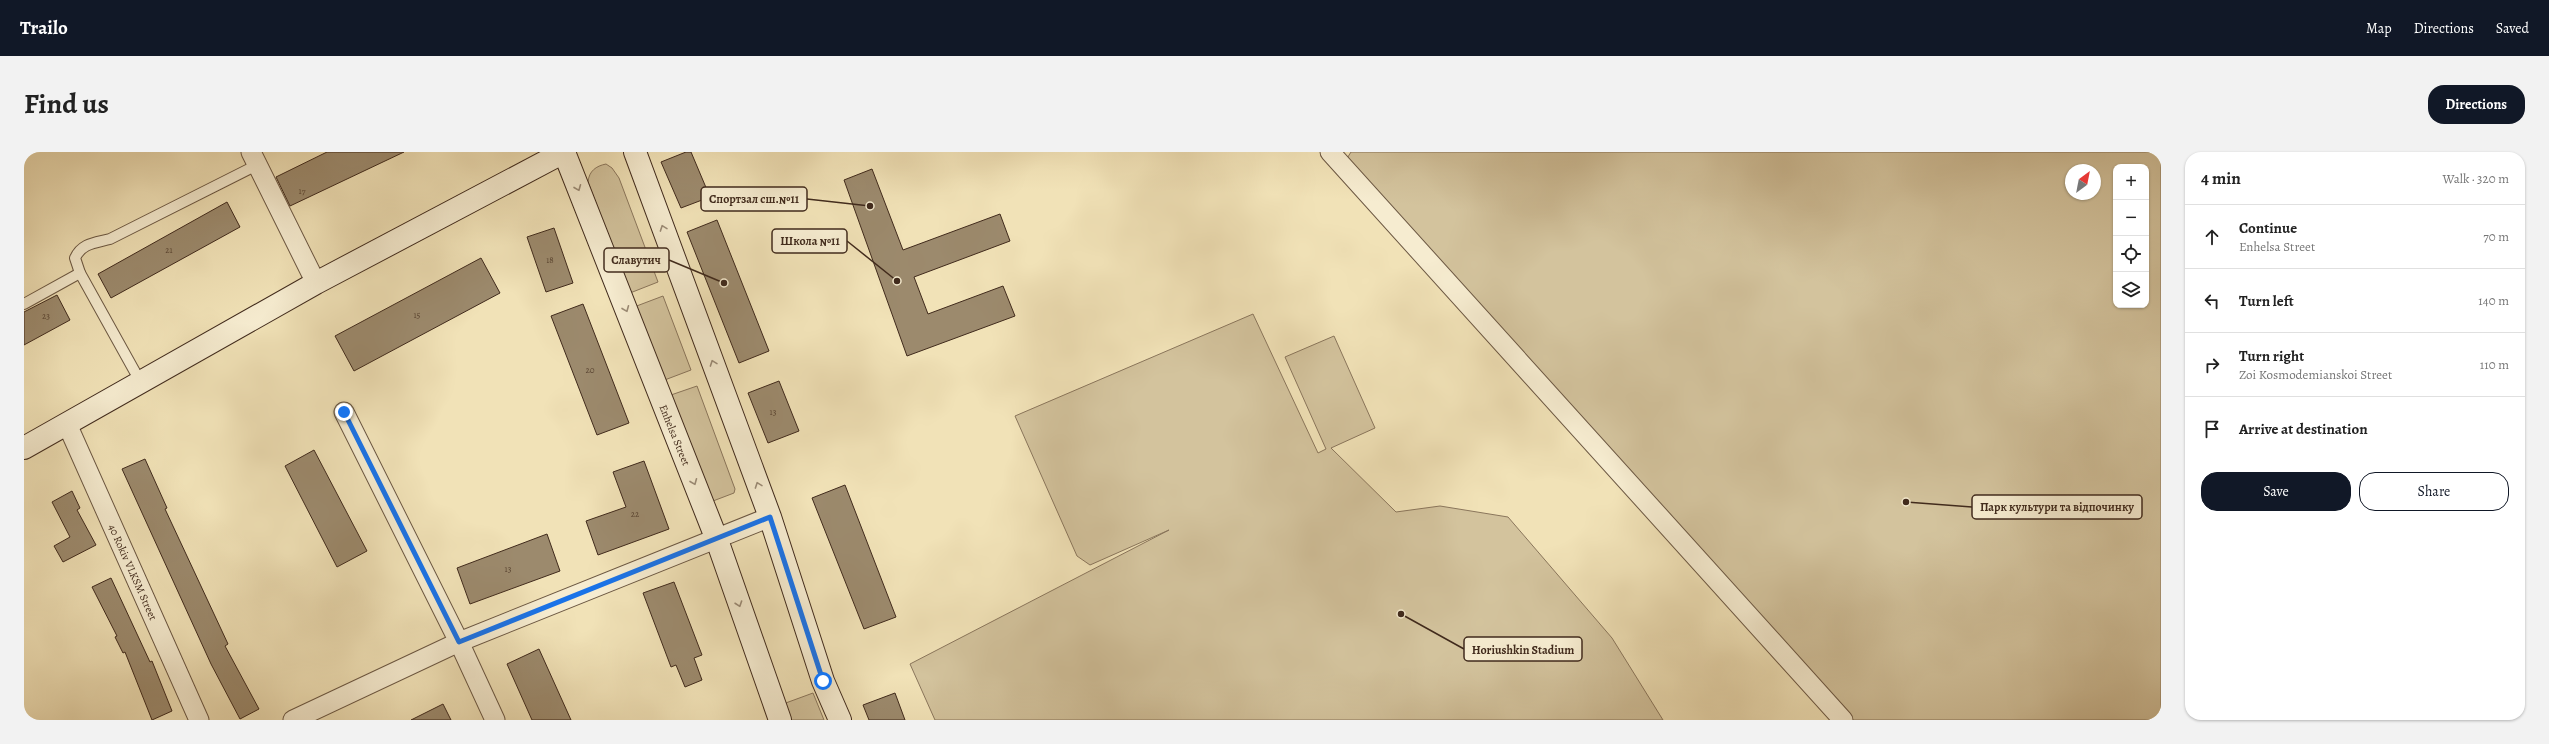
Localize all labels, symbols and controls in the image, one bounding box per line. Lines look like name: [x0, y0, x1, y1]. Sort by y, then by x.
text: Trailo: [20, 15, 68, 41]
text: Map: [2366, 19, 2392, 38]
text: Directions: [2414, 19, 2474, 38]
text: Saved: [2496, 19, 2529, 38]
text: Find us: [24, 85, 109, 123]
button: Directions: [2428, 85, 2525, 124]
north arrow: [2065, 164, 2101, 200]
map controls: [2113, 164, 2149, 308]
button: +: [2113, 164, 2149, 200]
text: 4 min: [2201, 167, 2241, 190]
text: Walk · 320 m: [2443, 170, 2509, 187]
house number: 17: [299, 185, 306, 197]
one-way arrow: [574, 185, 582, 192]
callout: Спортзал сш.№11: [701, 187, 807, 211]
text: Спортзал сш.№11: [709, 191, 800, 207]
button: −: [2113, 200, 2149, 236]
text: Continue: [2239, 218, 2297, 238]
one-way arrow: [660, 224, 668, 231]
icon: ahead: [2201, 226, 2223, 248]
text: 70 m: [2483, 228, 2509, 245]
callout: Школа №11: [772, 229, 847, 253]
text: Школа №11: [780, 233, 840, 249]
button: locate: [2113, 236, 2149, 272]
text: Enhelsa Street: [2239, 238, 2315, 255]
house number: 21: [165, 244, 173, 256]
callout: Славутич: [604, 248, 669, 272]
text: Славутич: [611, 252, 661, 268]
house number: 18: [546, 254, 554, 266]
button: layers: [2113, 272, 2149, 308]
icon: left: [2201, 290, 2223, 312]
text: Turn left: [2239, 291, 2294, 311]
text: 140 m: [2478, 292, 2509, 309]
one-way arrow: [621, 306, 629, 313]
house number: 15: [414, 309, 421, 321]
house number: 23: [42, 310, 50, 322]
text: Turn right: [2239, 346, 2304, 366]
icon: right: [2201, 354, 2223, 376]
text: 110 m: [2480, 356, 2509, 373]
one-way arrow: [710, 359, 718, 366]
house number: 20: [585, 364, 595, 376]
text: Zoi Kosmodemianskoi Street: [2239, 366, 2392, 383]
street label: Enhelsa Street: [656, 402, 694, 468]
route end: [335, 403, 353, 421]
house number: 13: [770, 406, 777, 418]
icon: arrive: [2201, 418, 2223, 440]
text: Arrive at destination: [2239, 419, 2368, 439]
button: Save: [2201, 472, 2351, 511]
button: Share: [2359, 472, 2509, 511]
one-way arrow: [689, 478, 697, 486]
one-way arrow: [755, 481, 763, 488]
callout: Парк культури та відпочинку: [1972, 495, 2142, 519]
text: Парк культури та відпочинку: [1980, 499, 2134, 515]
house number: 22: [631, 508, 640, 520]
street label: 40 Rokiv VLKSM Street: [105, 522, 161, 623]
house number: 13: [505, 563, 512, 575]
one-way arrow: [735, 601, 743, 608]
callout: Horiushkin Stadium: [1464, 637, 1582, 661]
text: Horiushkin Stadium: [1472, 642, 1574, 658]
route start: [814, 672, 832, 690]

